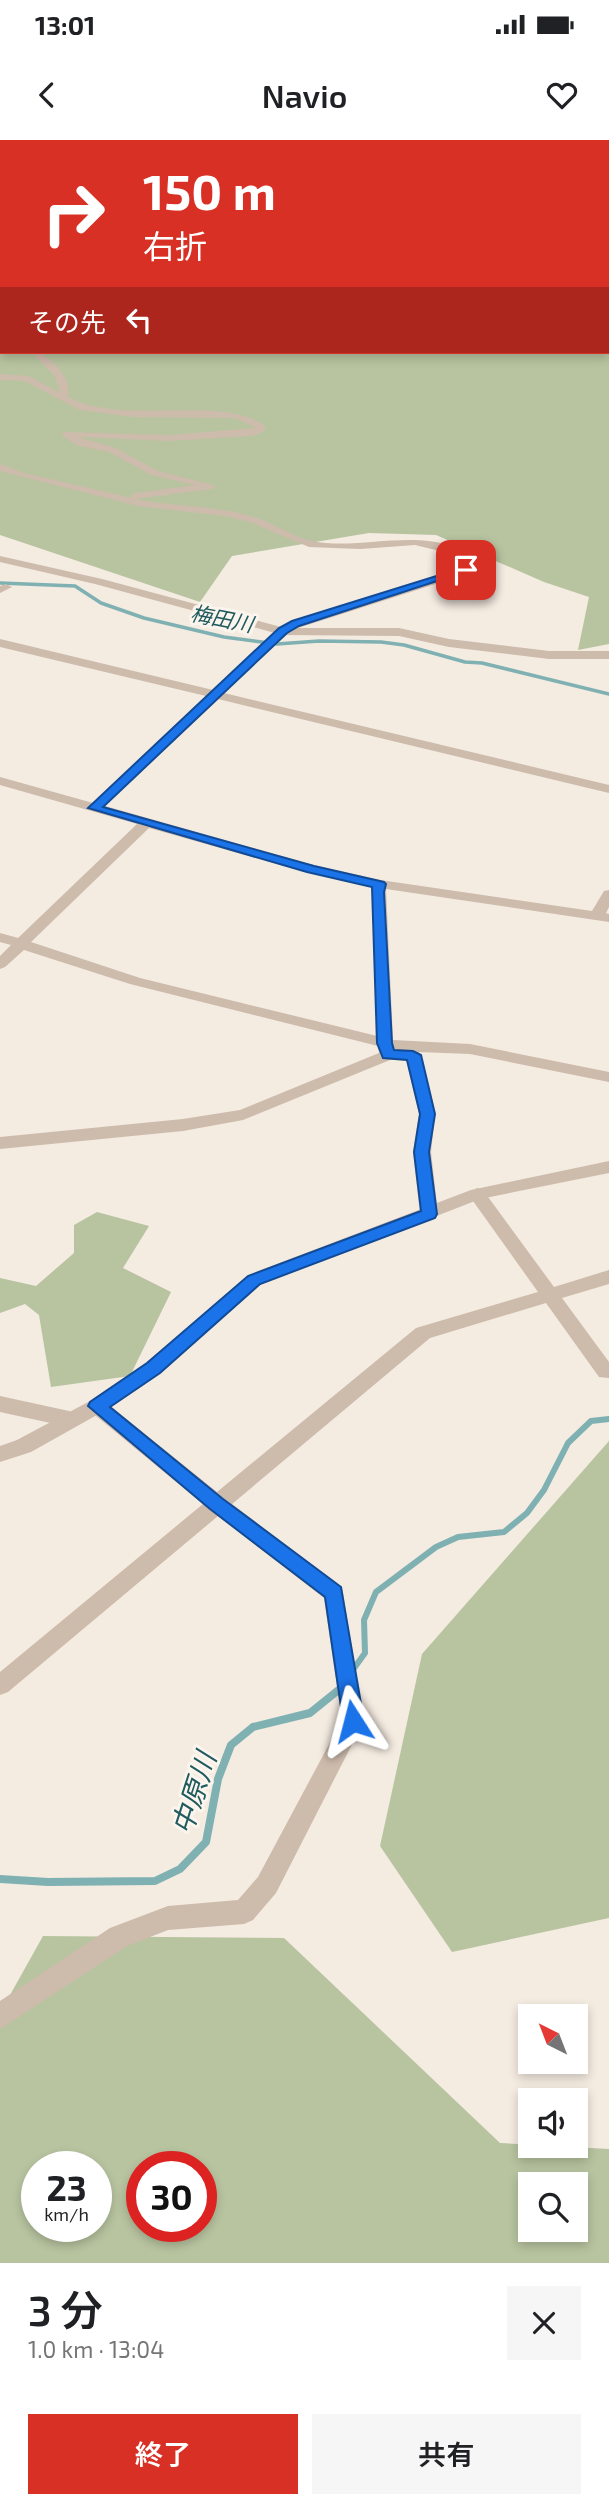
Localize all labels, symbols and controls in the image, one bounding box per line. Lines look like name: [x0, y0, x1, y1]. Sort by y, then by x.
text: 13:01: [35, 9, 95, 40]
icon: back: [28, 76, 66, 114]
text: Navio: [262, 76, 347, 114]
icon: heart: [543, 76, 581, 114]
text: 150 m: [143, 161, 276, 220]
icon: right: [28, 168, 119, 259]
text: 右折: [143, 226, 207, 264]
icon: left: [120, 301, 158, 339]
text: その先: [28, 306, 106, 337]
pin: [436, 540, 496, 600]
icon: arrive: [447, 551, 485, 589]
water label: 梅田川: [189, 600, 257, 637]
position arrow: [316, 1684, 390, 1758]
water label: 中原川: [164, 1745, 223, 1838]
north arrow: [518, 2004, 588, 2074]
map controls: [518, 2004, 588, 2242]
button: sound: [518, 2088, 588, 2158]
speed limit sign: 30: [126, 2151, 217, 2242]
text: 23: [46, 2166, 87, 2208]
button: search: [518, 2172, 588, 2242]
text: km/h: [44, 2203, 89, 2225]
text: 3 分: [28, 2284, 103, 2334]
button: close: [507, 2286, 581, 2360]
text: 1.0 km · 13:04: [28, 2335, 164, 2363]
button: 終了: [28, 2414, 298, 2494]
button: 共有: [312, 2414, 581, 2494]

